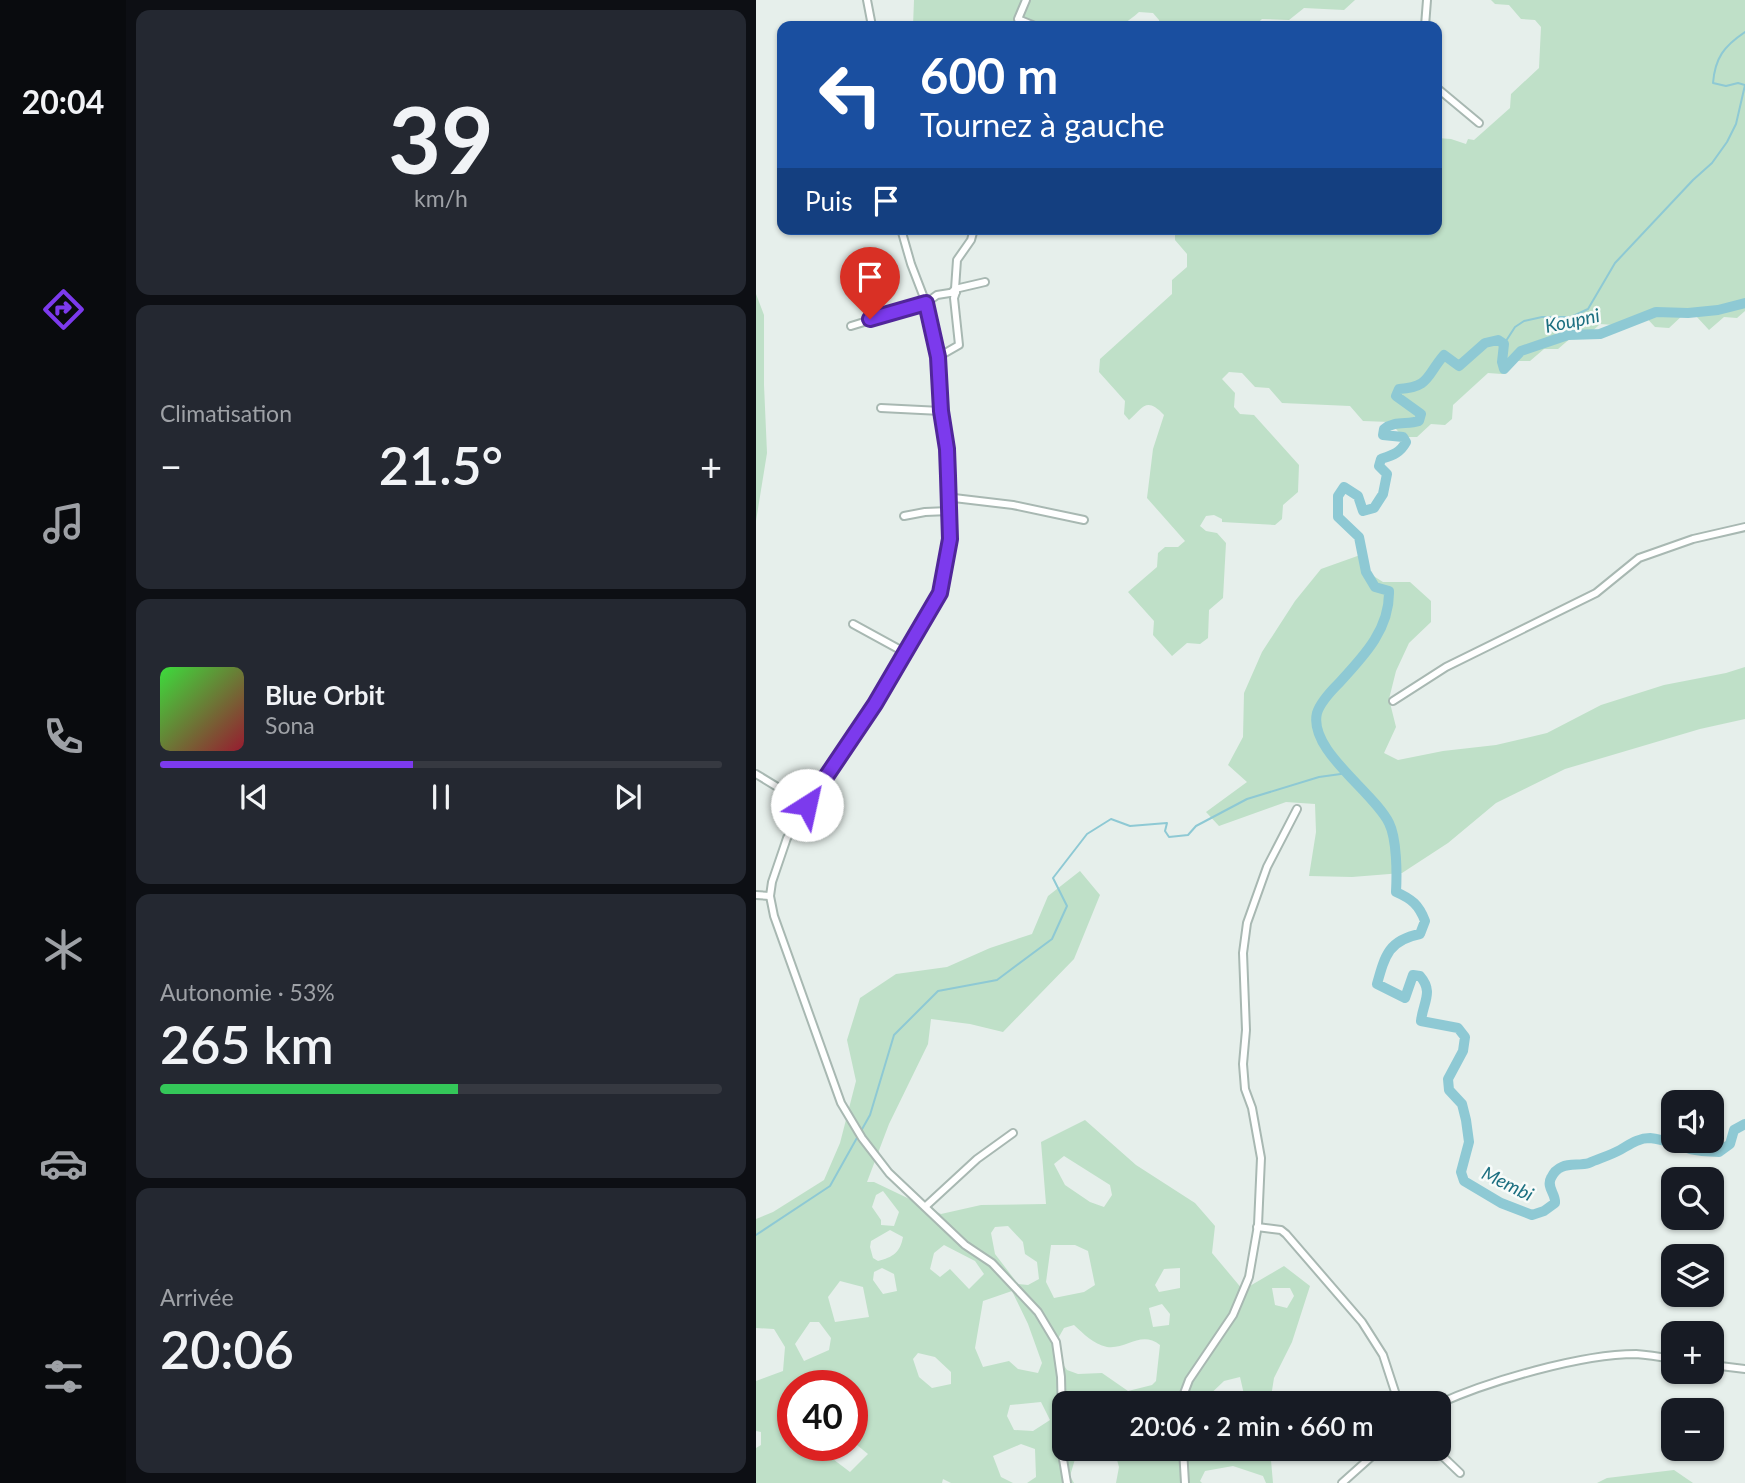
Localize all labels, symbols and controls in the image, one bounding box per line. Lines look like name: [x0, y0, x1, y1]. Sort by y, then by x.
text: 600 m: [920, 46, 1058, 104]
icon: left: [805, 49, 896, 140]
text: 20:04: [22, 82, 104, 121]
text: 39: [388, 84, 494, 193]
text: Tournez à gauche: [920, 105, 1165, 144]
icon: arrive: [867, 182, 905, 220]
text: km/h: [414, 184, 468, 212]
text: Puis: [805, 185, 853, 217]
pin: [840, 247, 900, 319]
icon: arrive: [851, 258, 889, 296]
icon: directions: [39, 285, 88, 334]
water label: Koupni: [1543, 303, 1602, 337]
text: Climatisation: [160, 399, 292, 427]
text: 21.5°: [379, 434, 503, 496]
text: −: [160, 443, 182, 489]
text: +: [700, 443, 722, 489]
icon: music: [39, 499, 88, 548]
text: Blue Orbit: [265, 679, 385, 711]
text: Sona: [265, 711, 315, 739]
icon: phone: [39, 712, 88, 761]
position arrow: [770, 768, 844, 842]
icon: previous: [235, 778, 273, 816]
icon: pause: [422, 778, 460, 816]
icon: next: [609, 778, 647, 816]
icon: climate: [39, 925, 88, 974]
text: Autonomie · 53%: [160, 978, 335, 1006]
text: 265 km: [160, 1013, 334, 1075]
map controls: [1661, 1090, 1724, 1461]
button: sound: [1661, 1090, 1724, 1153]
icon: car: [39, 1139, 88, 1188]
water label: Membi: [1478, 1161, 1538, 1206]
button: search: [1661, 1167, 1724, 1230]
button: layers: [1661, 1244, 1724, 1307]
text: Arrivée: [160, 1283, 234, 1311]
text: 20:06: [160, 1318, 294, 1380]
button: +: [1661, 1321, 1724, 1384]
icon: filters: [39, 1352, 88, 1401]
speed limit sign: 40: [777, 1370, 868, 1461]
button: −: [1661, 1398, 1724, 1461]
text: 20:06 · 2 min · 660 m: [1129, 1410, 1374, 1442]

